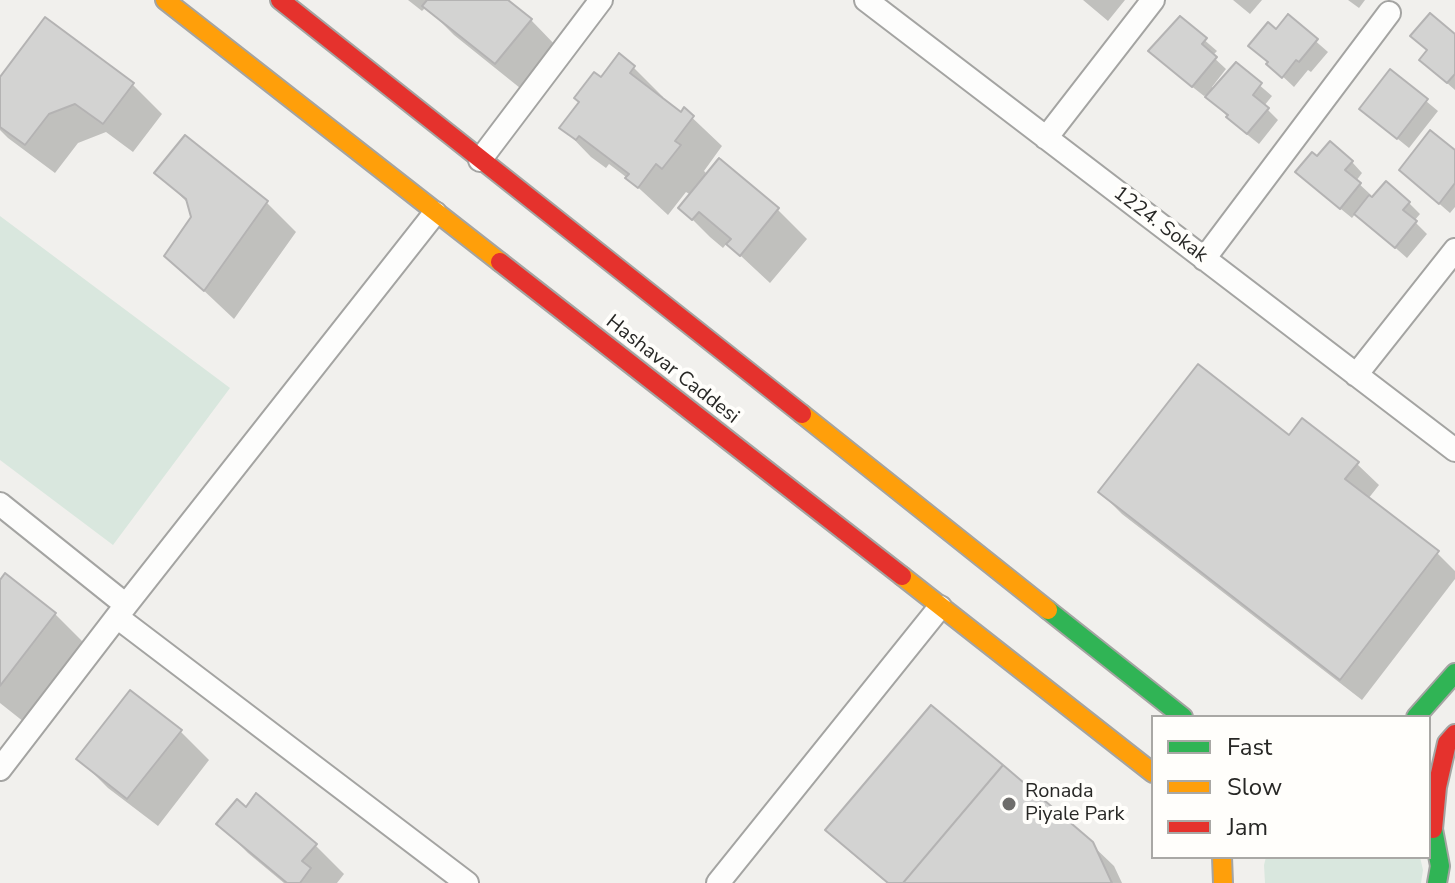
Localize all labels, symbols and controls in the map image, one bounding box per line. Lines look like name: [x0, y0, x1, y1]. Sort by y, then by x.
street label: 1224. Sokak: [1108, 182, 1212, 268]
street label: Hashavar Caddesi: [601, 311, 743, 429]
legend: [1151, 715, 1431, 859]
text: Fast: [1227, 731, 1272, 763]
text: Slow: [1227, 771, 1282, 803]
place label: Ronada Piyale Park: [1025, 780, 1125, 827]
marker: Ronada Piyale Park: [1000, 795, 1018, 813]
text: Jam: [1227, 811, 1268, 843]

